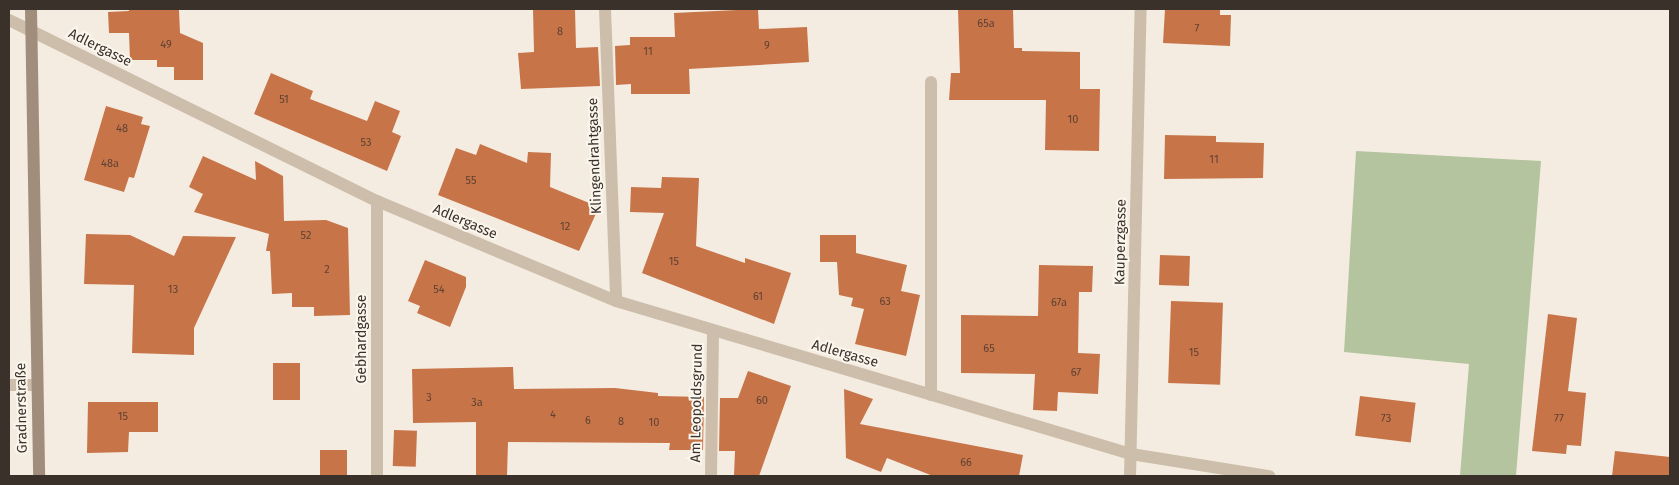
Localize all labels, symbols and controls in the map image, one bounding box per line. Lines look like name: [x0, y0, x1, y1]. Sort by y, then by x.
house number: 65a: [977, 17, 995, 31]
house number: 7: [1195, 22, 1199, 36]
street label: Adlergasse: [66, 25, 134, 71]
house number: 8: [557, 25, 563, 39]
house number: 49: [160, 38, 172, 52]
house number: 9: [764, 39, 770, 53]
house number: 11: [643, 45, 653, 59]
house number: 51: [279, 93, 289, 107]
street label: Klingendrahtgasse: [585, 98, 605, 214]
house number: 10: [1068, 113, 1078, 127]
house number: 48: [116, 122, 128, 136]
house number: 53: [361, 136, 371, 150]
house number: 11: [1209, 153, 1219, 167]
house number: 48a: [101, 157, 119, 171]
house number: 55: [466, 174, 476, 188]
street label: Kauperzgasse: [1112, 199, 1130, 285]
street label: Adlergasse: [430, 201, 500, 243]
house number: 12: [560, 220, 570, 234]
house number: 52: [301, 229, 311, 243]
house number: 15: [669, 255, 679, 269]
house number: 2: [324, 263, 330, 277]
house number: 13: [168, 283, 178, 297]
house number: 54: [433, 283, 445, 297]
house number: 61: [753, 290, 763, 304]
street label: Gebhardgasse: [354, 294, 370, 384]
house number: 63: [879, 295, 891, 309]
house number: 67a: [1051, 296, 1067, 310]
street label: Adlergasse: [810, 337, 880, 371]
house number: 65: [983, 342, 995, 356]
street label: Am Leopoldsgrund: [688, 343, 706, 463]
house number: 15: [1189, 346, 1199, 360]
street label: Gradnerstraße: [13, 362, 31, 454]
house number: 67: [1071, 366, 1081, 380]
house number: 3: [426, 391, 432, 405]
house number: 60: [756, 394, 768, 408]
house number: 3a: [471, 396, 483, 410]
house number: 4: [550, 408, 556, 422]
house number: 15: [118, 410, 128, 424]
house number: 73: [1381, 412, 1391, 426]
house number: 77: [1554, 412, 1564, 426]
house number: 6: [585, 414, 591, 428]
house number: 8: [618, 415, 624, 429]
house number: 10: [649, 416, 659, 430]
house number: 66: [960, 456, 972, 470]

